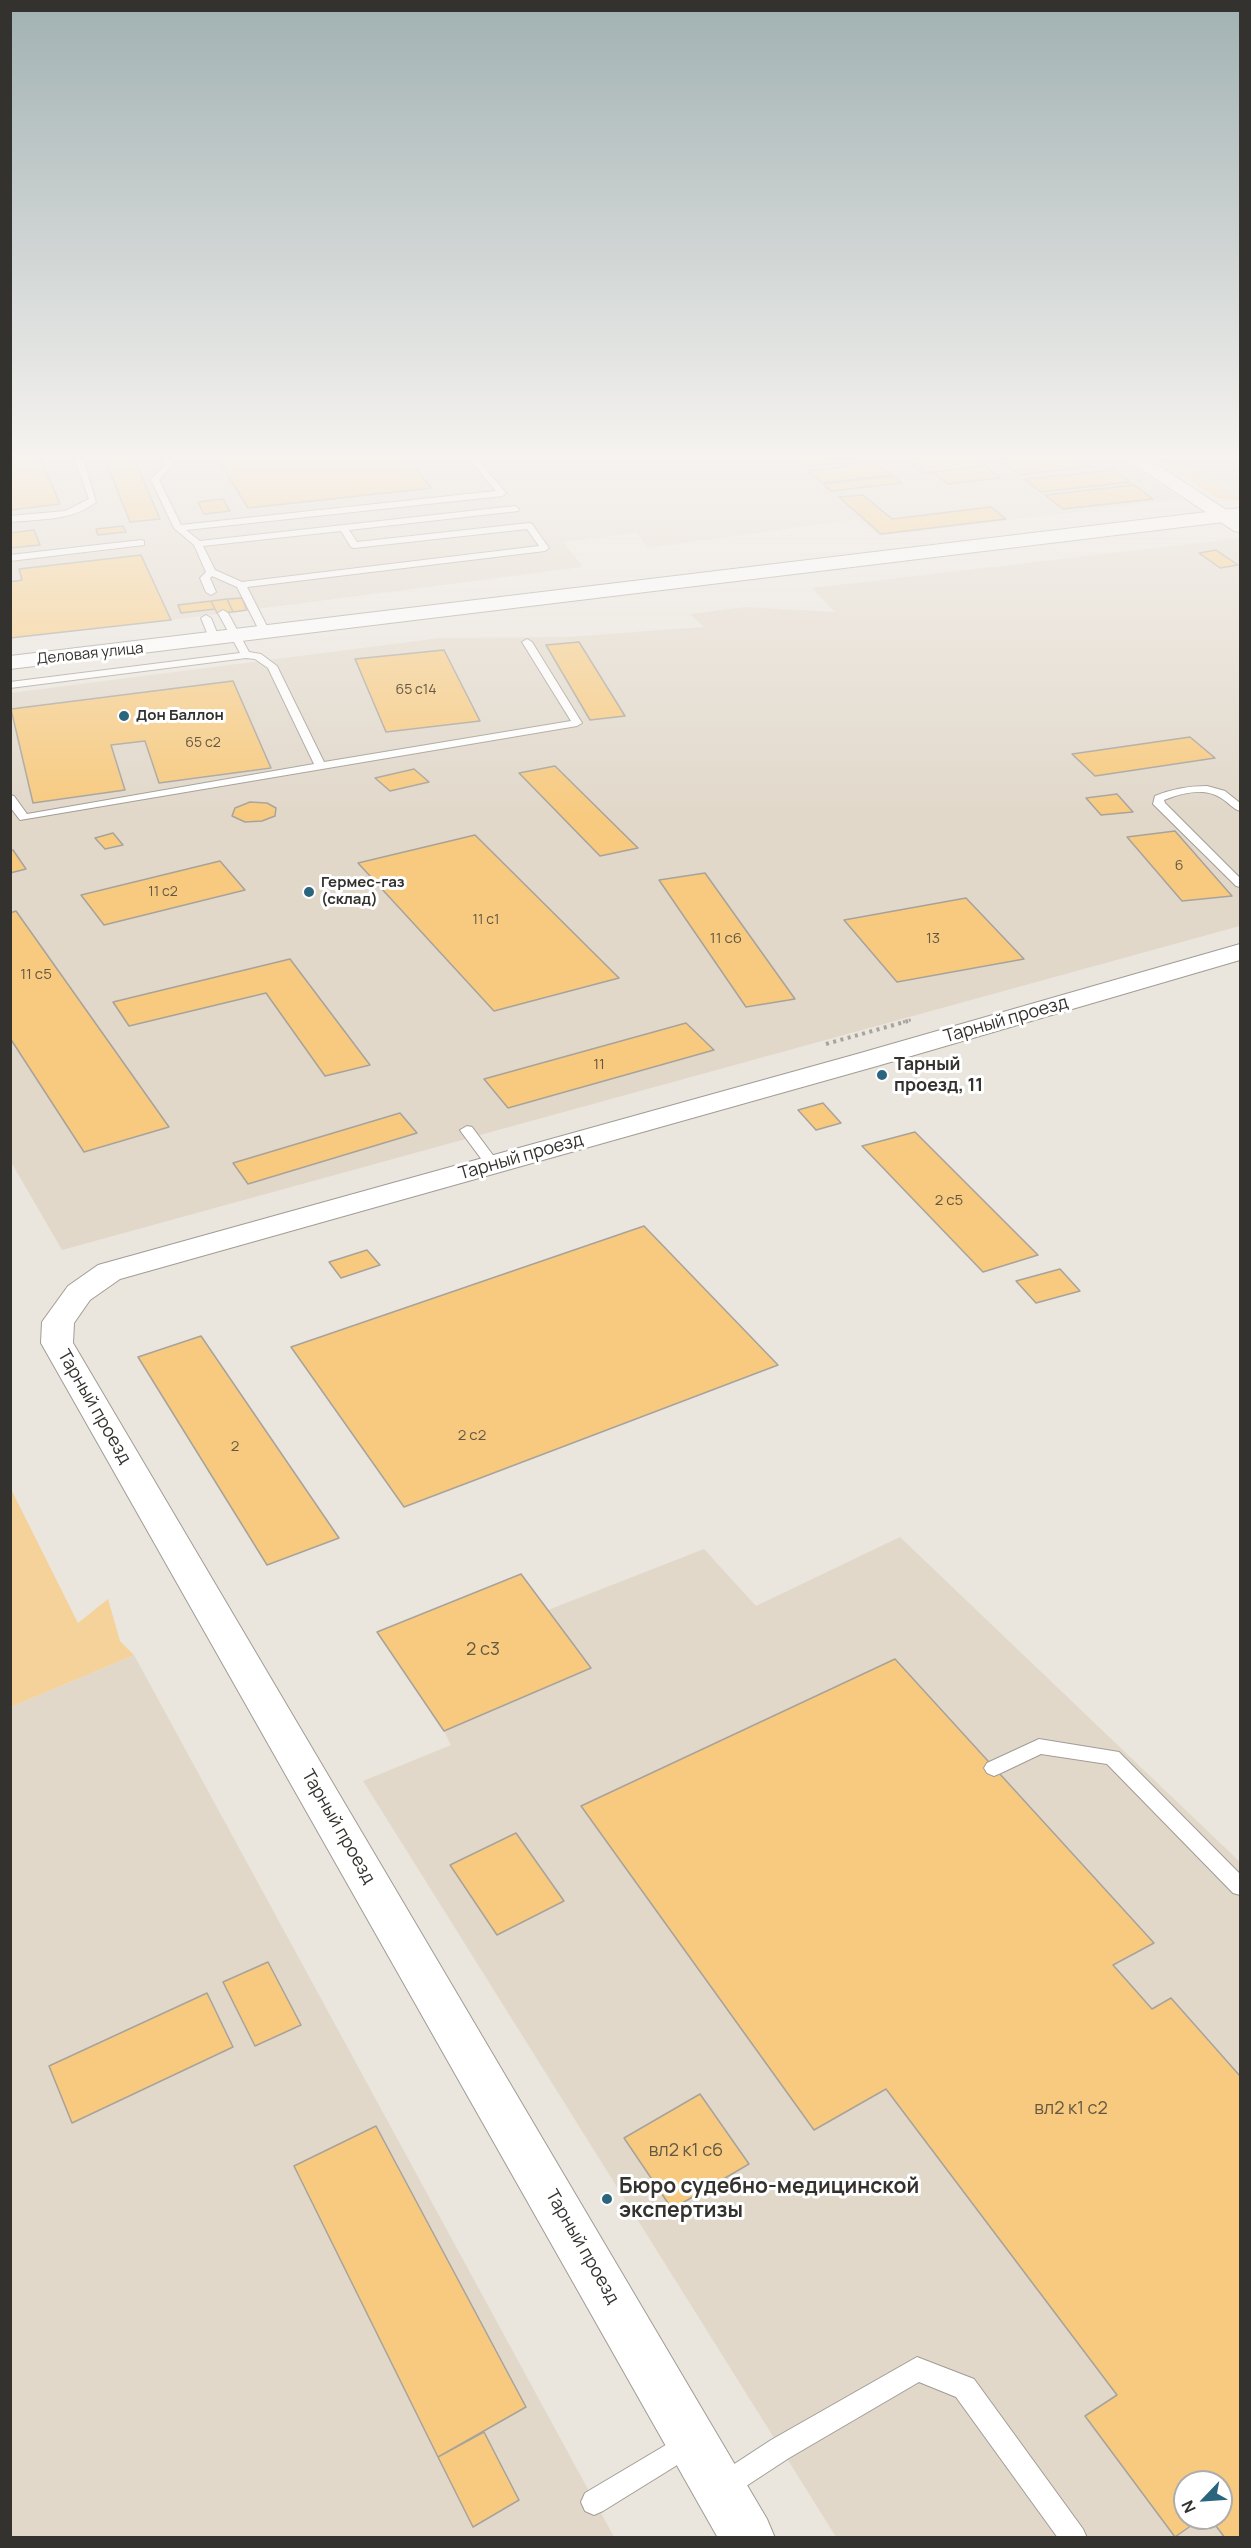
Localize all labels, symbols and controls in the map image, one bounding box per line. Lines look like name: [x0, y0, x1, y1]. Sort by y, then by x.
street label: Деловая улица: [36, 639, 144, 669]
house number: 65 с14: [395, 682, 437, 698]
place label: Дон Баллон: [136, 707, 224, 725]
marker: Дон Баллон: [117, 709, 131, 723]
house number: 65 с2: [185, 735, 221, 751]
house number: 6: [1175, 858, 1183, 874]
place label: Гермес-газ (склад): [321, 874, 405, 909]
house number: 11 с2: [148, 884, 178, 900]
marker: Гермес-газ (склад): [302, 885, 316, 899]
house number: 11 с1: [473, 912, 499, 928]
house number: 11 с6: [710, 930, 742, 948]
house number: 13: [926, 930, 940, 948]
house number: 11 с5: [20, 966, 52, 984]
street label: Тарный проезд: [941, 992, 1071, 1048]
place label: Тарный проезд, 11: [894, 1054, 983, 1096]
house number: 11: [593, 1056, 605, 1074]
marker: Тарный проезд, 11: [875, 1068, 889, 1082]
street label: Тарный проезд: [456, 1129, 586, 1185]
house number: 2 с5: [935, 1192, 963, 1210]
street label: Тарный проезд: [53, 1346, 135, 1468]
house number: 2 с2: [458, 1427, 486, 1445]
house number: 2: [231, 1438, 239, 1456]
house number: 2 с3: [466, 1639, 500, 1661]
street label: Тарный проезд: [297, 1766, 379, 1888]
house number: вл2 к1 с2: [1034, 2098, 1108, 2120]
house number: вл2 к1 с6: [649, 2140, 723, 2162]
place label: Бюро судебно-медицинской экспертизы: [619, 2174, 919, 2224]
street label: Тарный проезд: [541, 2186, 623, 2308]
marker: Бюро судебно-медицинской экспертизы: [600, 2192, 614, 2206]
north arrow: [1173, 2470, 1233, 2530]
text: N: [1176, 2497, 1201, 2517]

